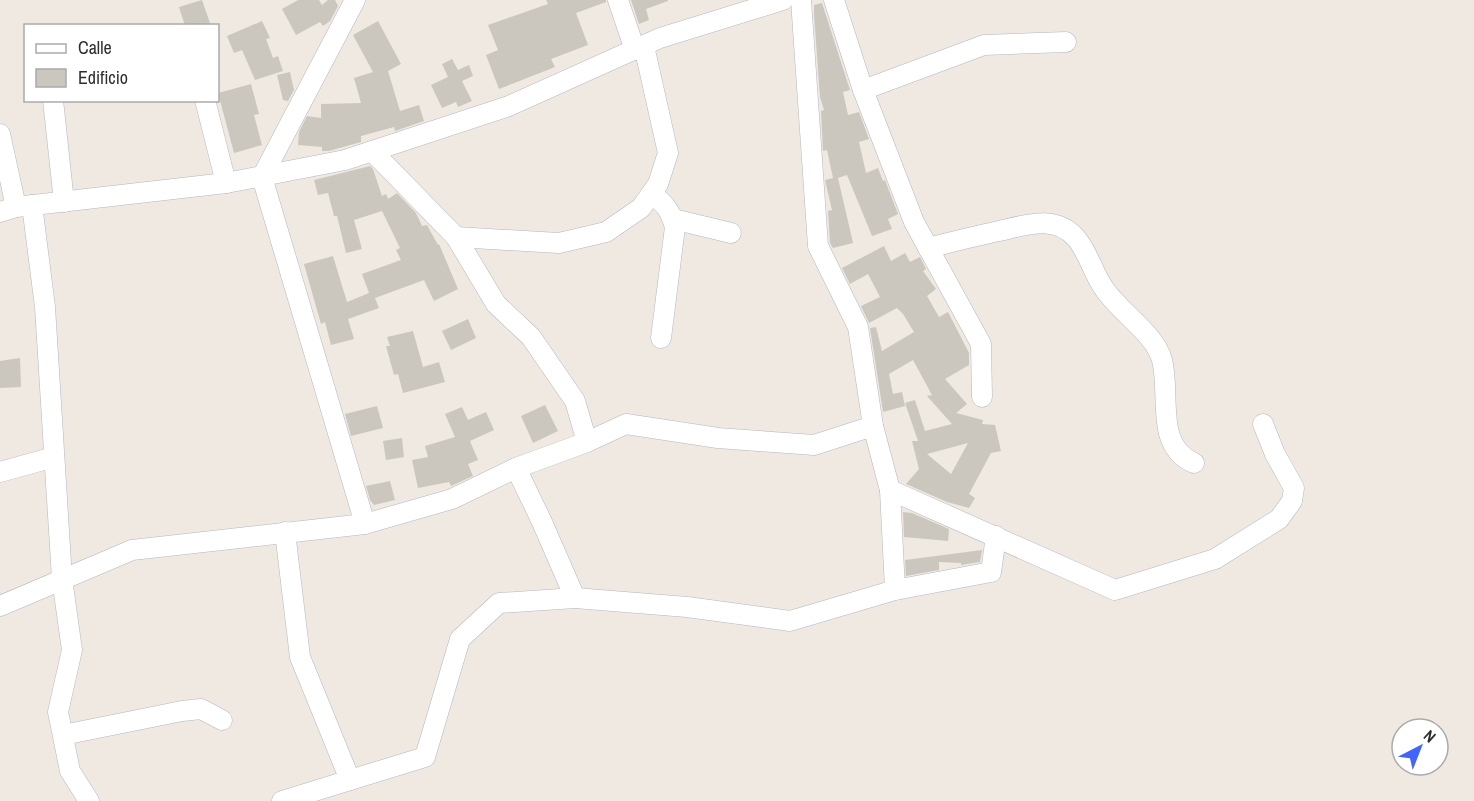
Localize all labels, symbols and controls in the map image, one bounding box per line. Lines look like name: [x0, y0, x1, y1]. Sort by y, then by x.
legend: [24, 24, 219, 102]
text: Calle: [78, 35, 112, 60]
text: Edificio: [78, 65, 128, 90]
north arrow: [1390, 717, 1450, 777]
text: N: [1419, 725, 1441, 747]

